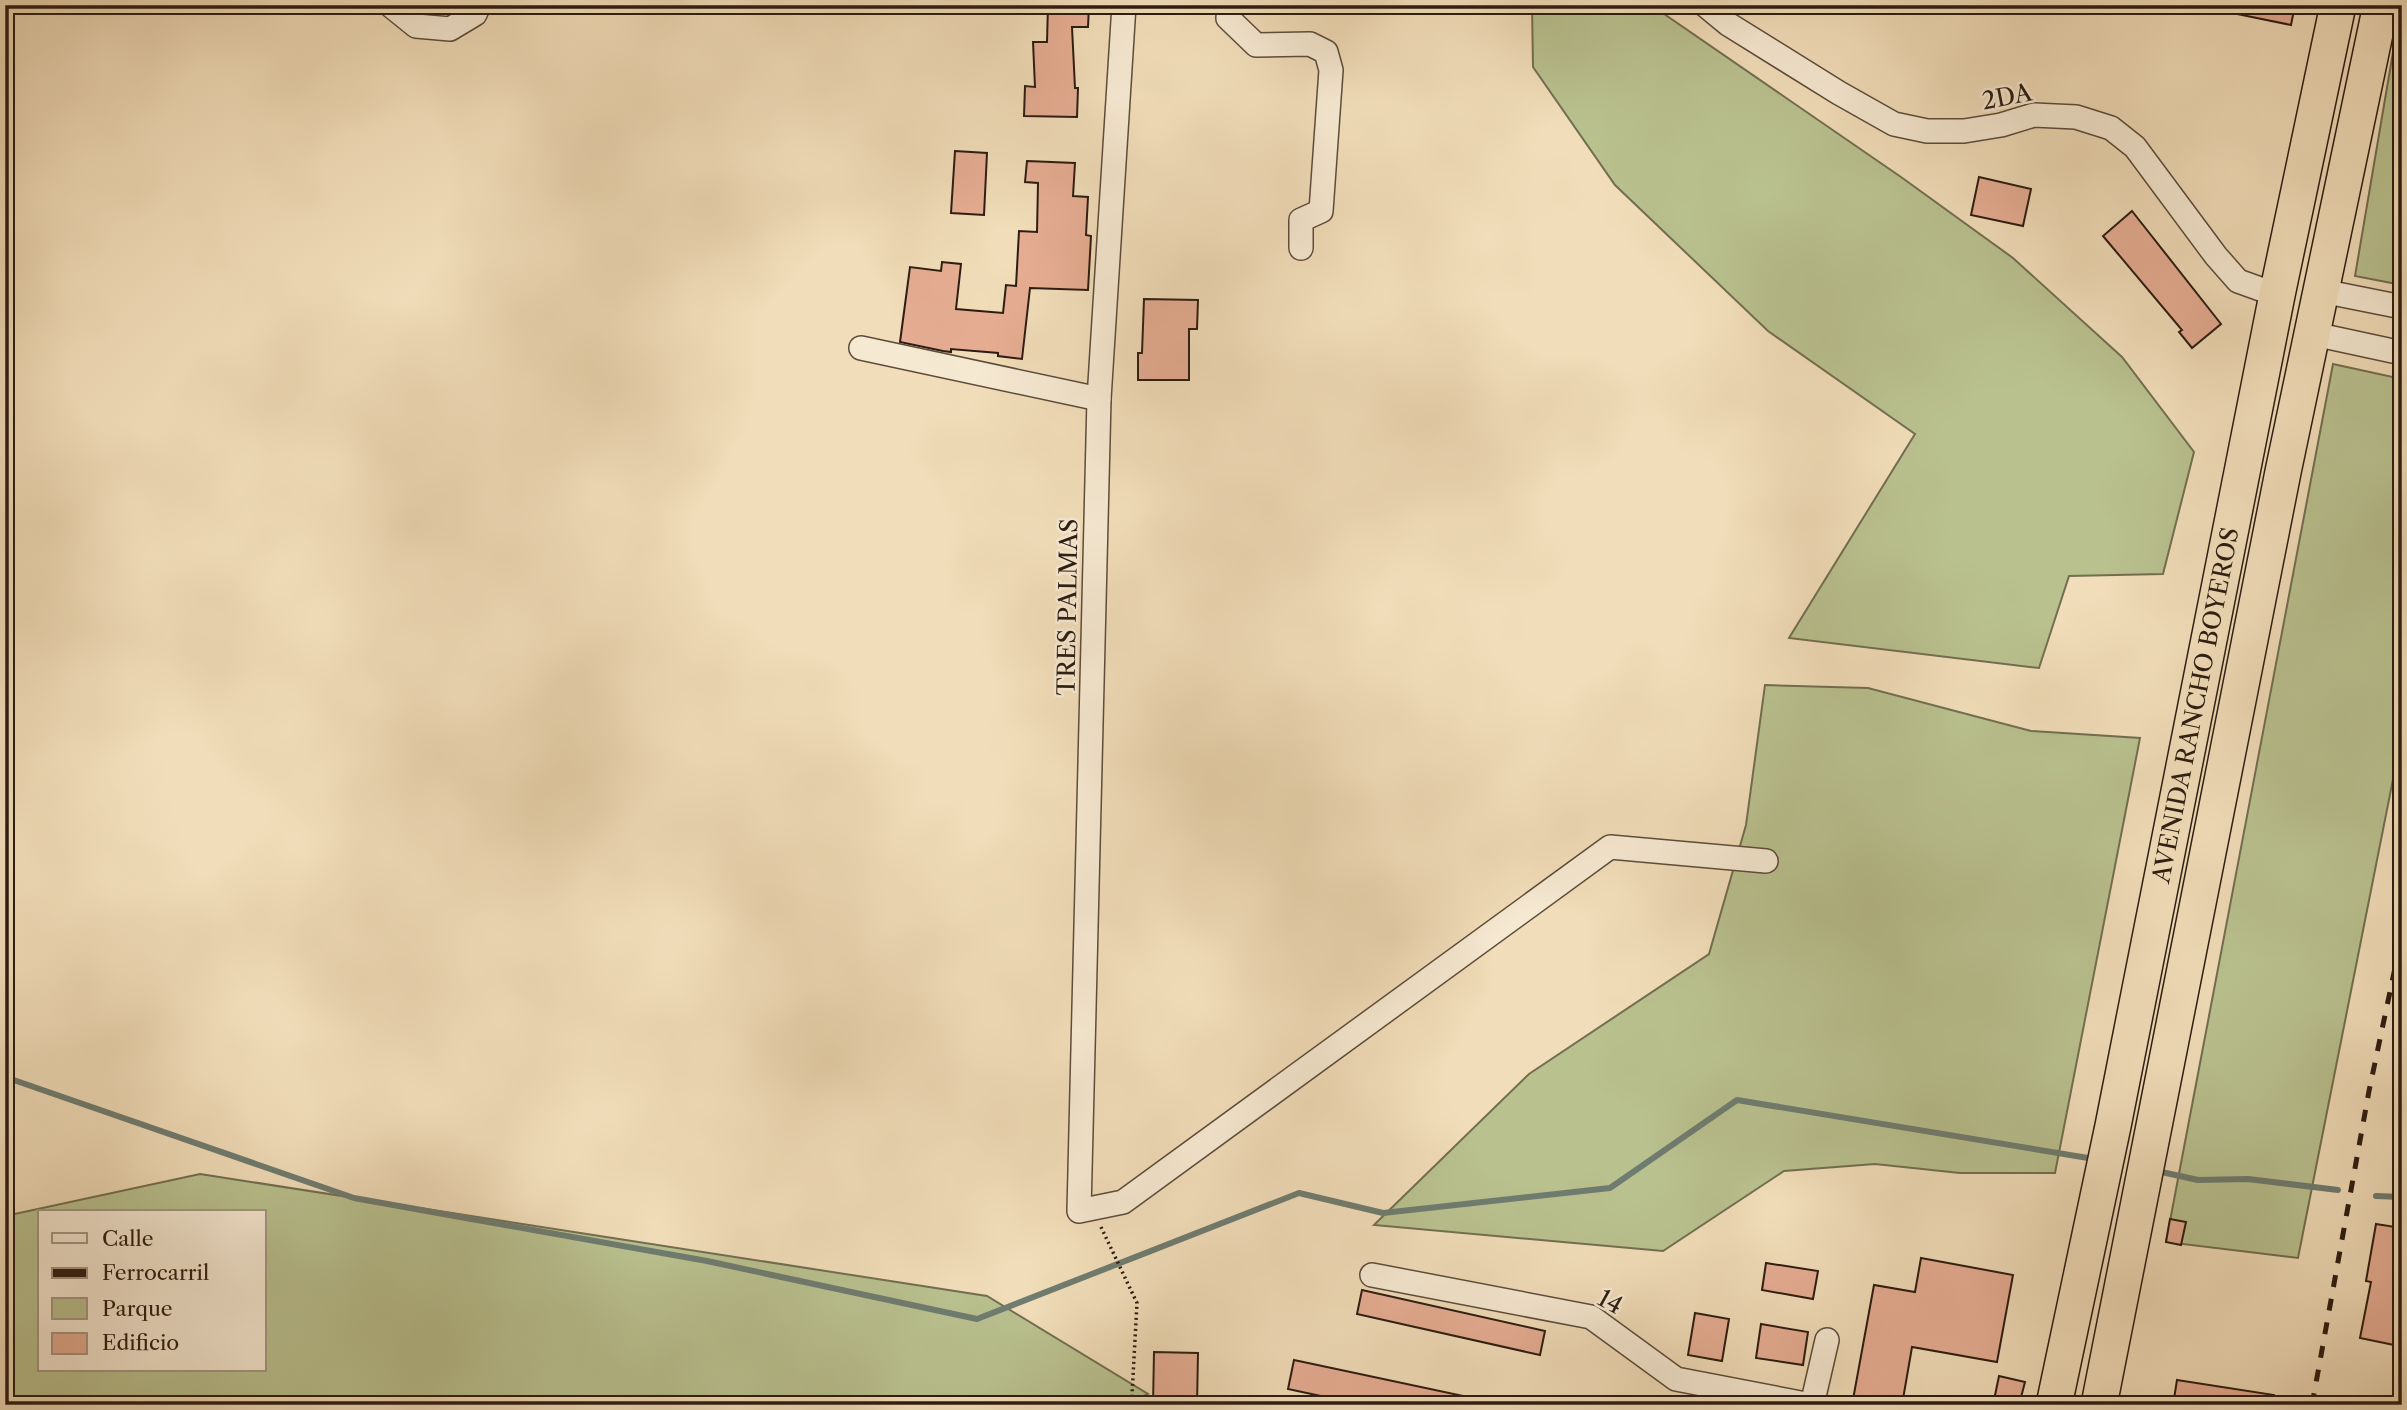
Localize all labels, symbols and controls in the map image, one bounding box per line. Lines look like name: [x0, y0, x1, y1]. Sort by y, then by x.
street label: 2DA: [1979, 77, 2036, 116]
street label: TRES PALMAS: [1051, 518, 1084, 696]
street label: AVENIDA RANCHO BOYEROS: [2146, 525, 2245, 886]
legend: [38, 1210, 266, 1372]
text: Calle: [102, 1226, 154, 1251]
text: Ferrocarril: [102, 1260, 209, 1285]
street label: 14: [1593, 1283, 1628, 1320]
text: Parque: [102, 1296, 173, 1321]
text: Edificio: [102, 1330, 179, 1355]

